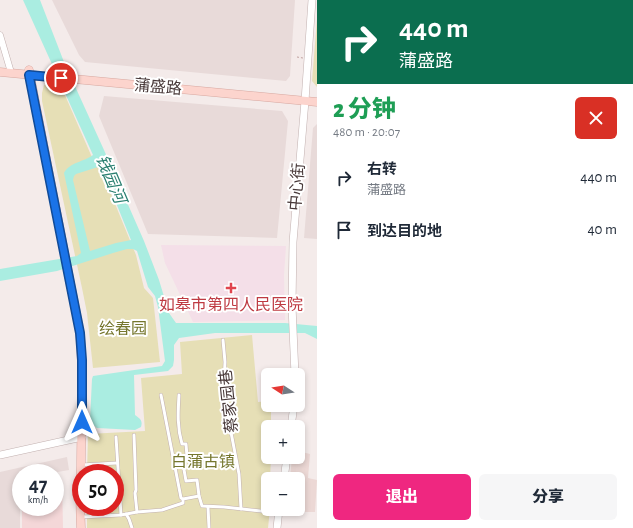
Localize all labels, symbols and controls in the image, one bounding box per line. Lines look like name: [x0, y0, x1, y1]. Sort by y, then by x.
text: 440 m: [399, 15, 469, 43]
icon: right: [333, 16, 385, 68]
text: 蒲盛路: [399, 53, 453, 71]
pin: [44, 61, 78, 95]
icon: arrive: [50, 67, 72, 89]
street label: 蒲盛路: [133, 76, 183, 97]
button: close: [575, 97, 617, 139]
text: 2 分钟: [333, 98, 396, 122]
text: 480 m · 20:07: [333, 126, 400, 139]
water label: 钱园河: [93, 152, 131, 209]
street label: 中心街: [286, 162, 307, 212]
text: 右转: [367, 162, 397, 177]
icon: right: [333, 167, 355, 189]
text: 440 m: [580, 170, 617, 185]
text: 蒲盛路: [367, 184, 406, 197]
icon: arrive: [333, 219, 355, 241]
text: 40 m: [587, 222, 617, 237]
text: 到达目的地: [367, 224, 442, 239]
marker: 如皋市第四人民医院: [225, 282, 237, 294]
place label: 如皋市第四人民医院: [159, 296, 303, 313]
park label: 绘春园: [99, 320, 147, 337]
street label: 蔡家园巷: [217, 368, 240, 434]
north arrow: [261, 368, 305, 412]
map controls: [261, 368, 305, 516]
position arrow: [61, 401, 103, 443]
button: +: [261, 420, 305, 464]
park label: 白蒲古镇: [171, 453, 235, 470]
speed limit sign: 50: [72, 464, 124, 516]
button: −: [261, 472, 305, 516]
button: 退出: [333, 474, 471, 520]
button: 分享: [479, 474, 617, 520]
text: 47: [29, 475, 47, 495]
text: km/h: [28, 495, 48, 505]

